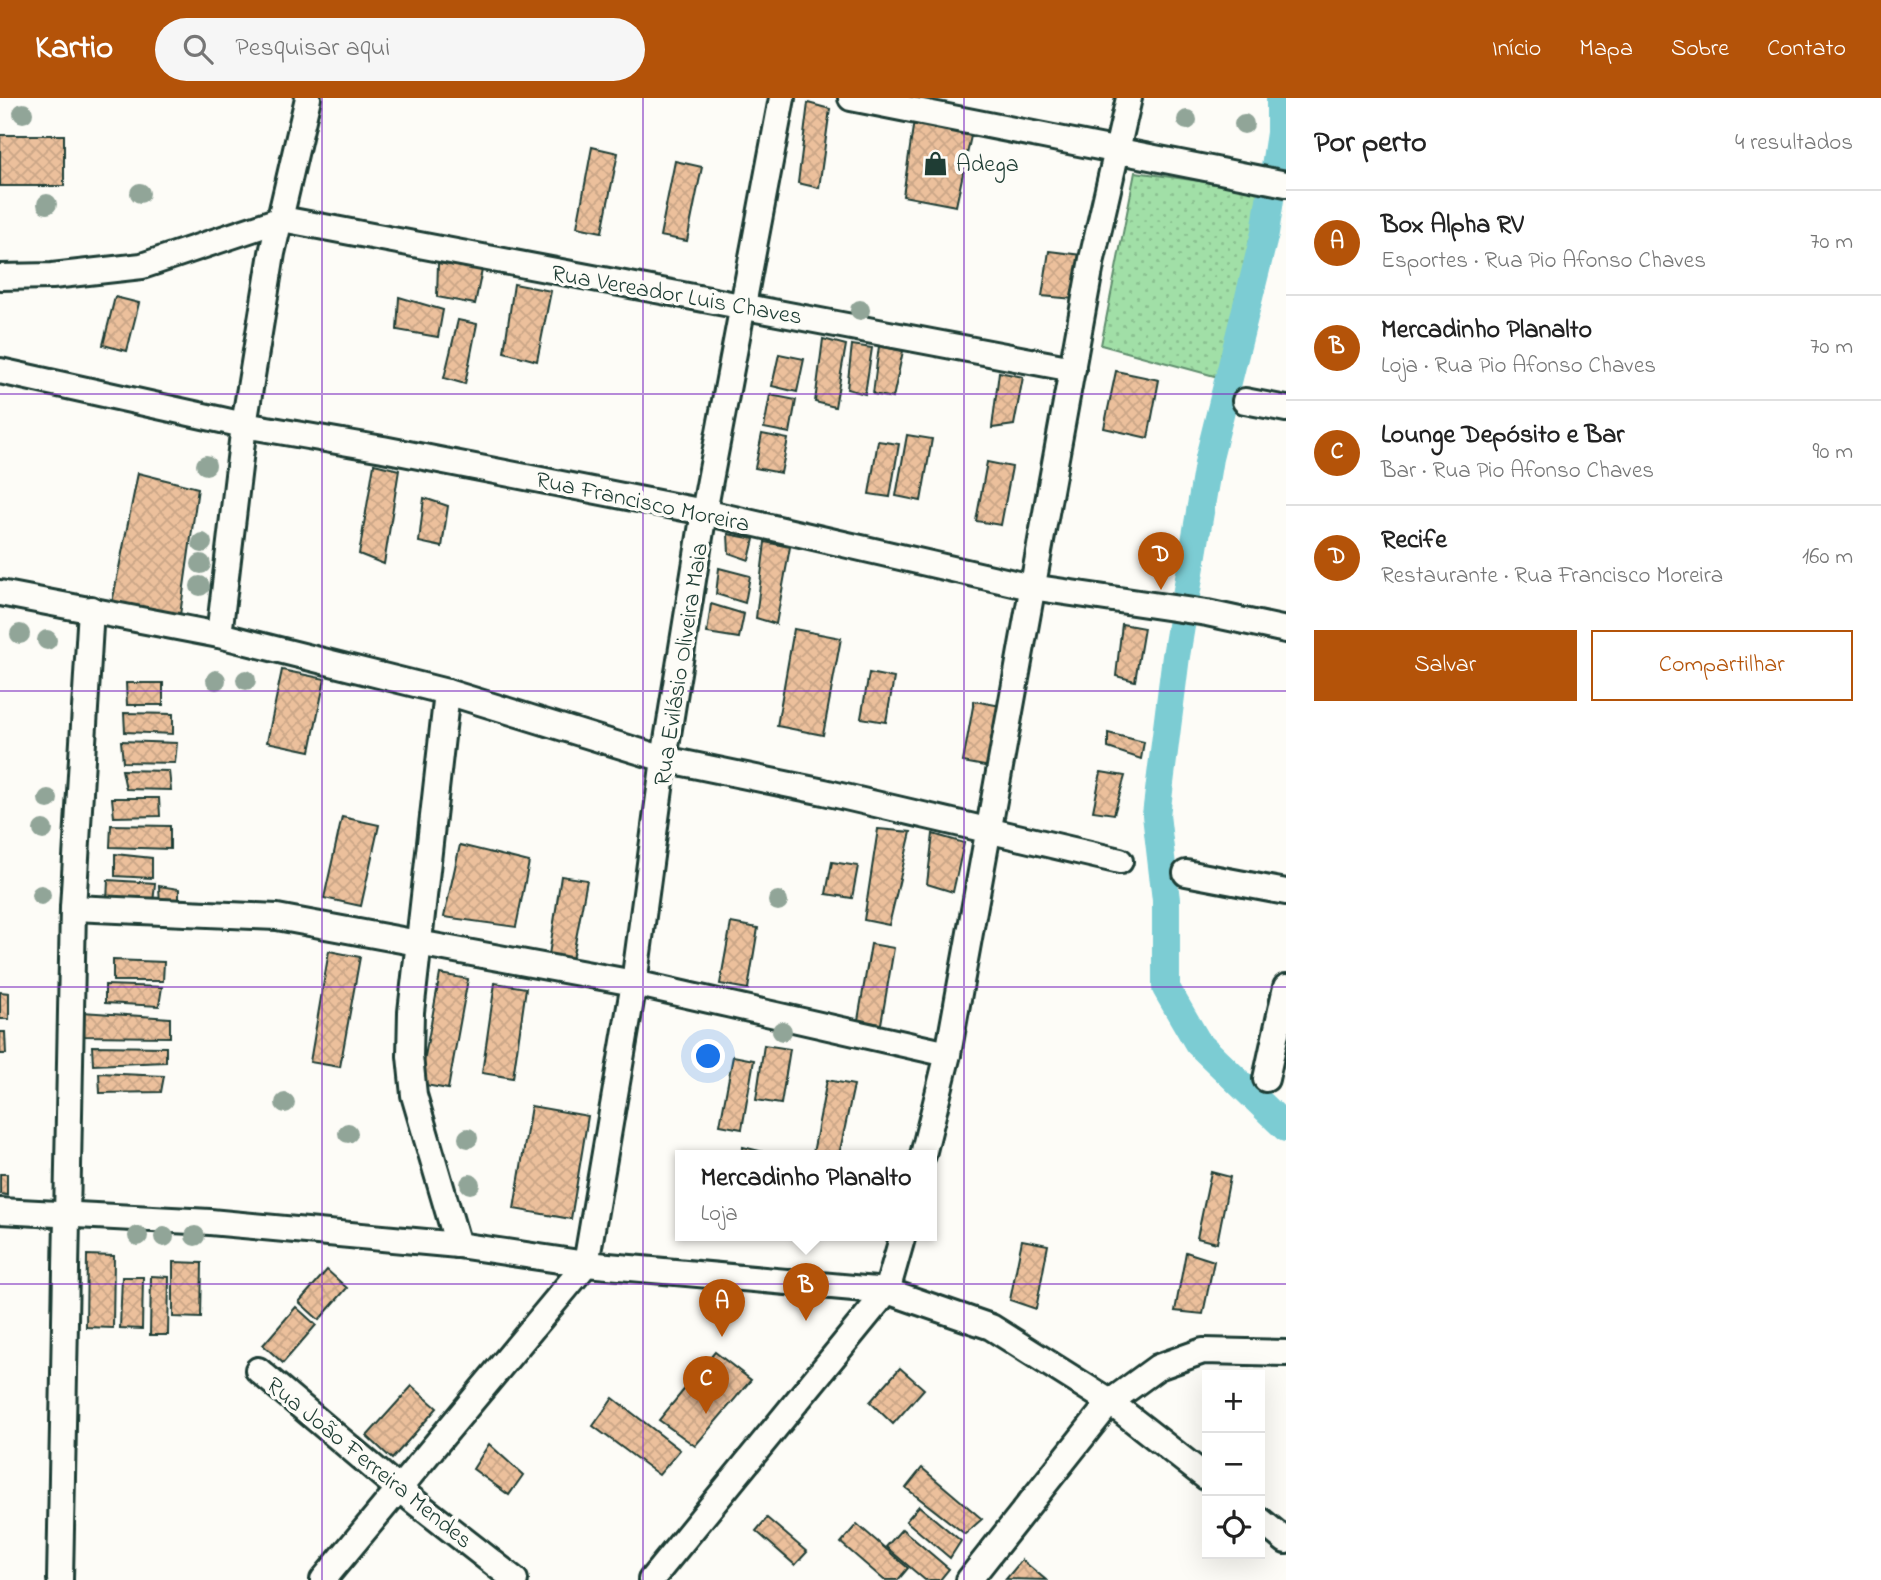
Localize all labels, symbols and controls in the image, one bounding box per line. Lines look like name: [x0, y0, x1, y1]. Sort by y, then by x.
search box: [155, 18, 645, 81]
text: Kartio: [35, 25, 113, 73]
icon: search: [179, 30, 217, 68]
text: Pesquisar aqui: [235, 30, 390, 68]
text: Início: [1492, 32, 1541, 67]
text: Mapa: [1579, 32, 1633, 67]
text: Sobre: [1671, 32, 1729, 67]
text: Contato: [1767, 32, 1846, 67]
text: Por perto: [1314, 122, 1427, 166]
text: 4 resultados: [1735, 127, 1853, 160]
place label: Adega: [956, 148, 1019, 183]
shop icon: Adega: [922, 149, 950, 177]
text: Box Alpha RV: [1381, 207, 1523, 245]
text: A: [1330, 226, 1344, 259]
text: 70 m: [1810, 226, 1853, 259]
text: Esportes · Rua Pio Afonso Chaves: [1381, 245, 1706, 278]
street label: Rua Vereador Luis Chaves: [548, 257, 805, 336]
text: Mercadinho Planalto: [1381, 312, 1592, 350]
text: B: [1329, 331, 1345, 364]
text: 70 m: [1810, 331, 1853, 364]
text: Loja · Rua Pio Afonso Chaves: [1381, 350, 1656, 383]
text: Lounge Depósito e Bar: [1381, 417, 1624, 455]
text: C: [1331, 436, 1343, 469]
text: 90 m: [1813, 436, 1853, 469]
text: Bar · Rua Pio Afonso Chaves: [1381, 455, 1654, 488]
street label: Rua Francisco Moreira: [532, 464, 753, 543]
text: Recife: [1381, 522, 1447, 560]
pin: D: [1138, 532, 1184, 590]
street label: Rua Evilásio Oliveira Maia: [646, 540, 719, 788]
text: D: [1329, 541, 1345, 574]
text: 160 m: [1802, 541, 1853, 574]
text: Restaurante · Rua Francisco Moreira: [1381, 560, 1723, 593]
button: Salvar: [1314, 630, 1577, 701]
button: Compartilhar: [1591, 630, 1853, 701]
your location: [691, 1039, 725, 1073]
popup: [675, 1150, 937, 1241]
text: Mercadinho Planalto: [701, 1160, 911, 1198]
text: Loja: [701, 1198, 738, 1231]
pin: B: [783, 1263, 829, 1321]
pin: A: [699, 1279, 745, 1337]
pin: C: [683, 1356, 729, 1414]
street label: Rua João Ferreira Mendes: [258, 1369, 479, 1558]
map controls: [1202, 1370, 1265, 1559]
button: +: [1202, 1370, 1265, 1433]
button: −: [1202, 1433, 1265, 1496]
button: locate: [1202, 1496, 1265, 1559]

